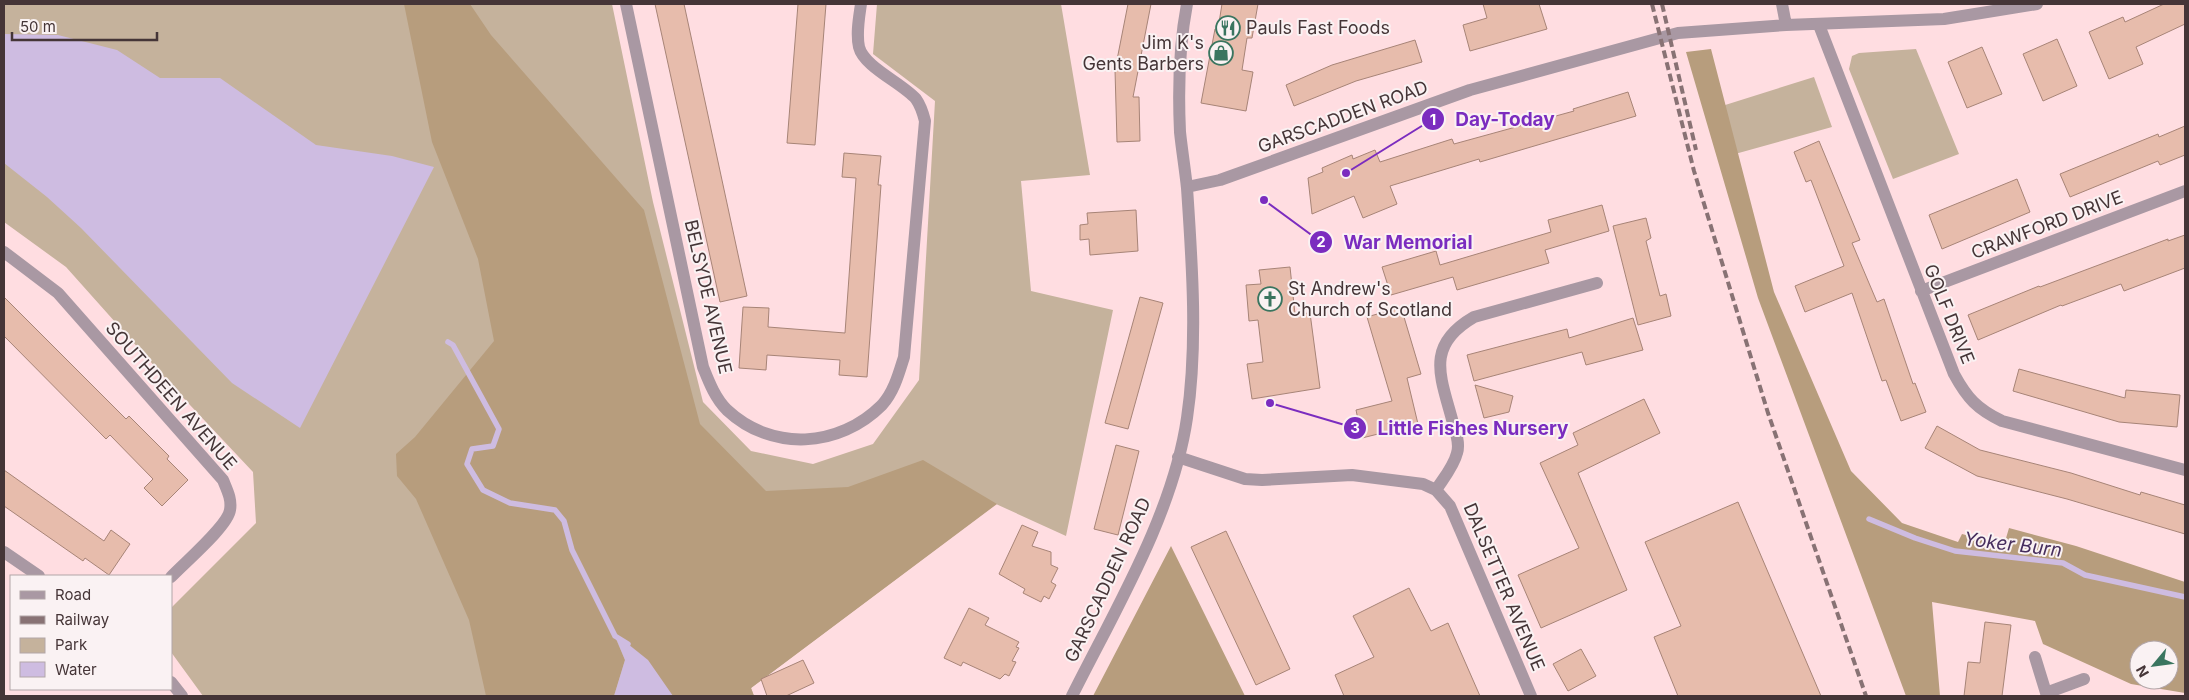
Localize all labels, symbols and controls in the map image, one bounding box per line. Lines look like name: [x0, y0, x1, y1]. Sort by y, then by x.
scale bar: [12, 10, 158, 42]
restaurant icon: Pauls Fast Foods: [1215, 15, 1241, 41]
text: 50 m: [20, 17, 56, 36]
place label: Pauls Fast Foods: [1246, 17, 1390, 38]
place label: Jim K's Gents Barbers: [1082, 32, 1204, 74]
shop icon: Jim K's Gents Barbers: [1208, 40, 1234, 66]
street label: GARSCADDEN ROAD: [1255, 76, 1431, 157]
callout: Day-Today: [1420, 102, 1565, 136]
text: Day-Today: [1455, 108, 1555, 131]
text: 1: [1430, 110, 1436, 129]
street label: CRAWFORD DRIVE: [1968, 186, 2126, 263]
street label: BELSYDE AVENUE: [681, 218, 736, 376]
callout: War Memorial: [1309, 225, 1483, 259]
text: War Memorial: [1343, 231, 1473, 254]
text: 2: [1316, 232, 1326, 251]
street label: GOLF DRIVE: [1920, 261, 1979, 367]
place label: St Andrew's Church of Scotland: [1288, 278, 1452, 320]
church icon: St Andrew's Church of Scotland: [1257, 286, 1283, 312]
street label: SOUTHDEEN AVENUE: [101, 317, 241, 474]
callout: Little Fishes Nursery: [1343, 411, 1579, 445]
text: Little Fishes Nursery: [1378, 417, 1569, 440]
text: 3: [1350, 418, 1360, 437]
street label: GARSCADDEN ROAD: [1060, 494, 1155, 666]
street label: DALSETTER AVENUE: [1460, 500, 1549, 674]
water label: Yoker Burn: [1963, 527, 2063, 562]
legend: [10, 575, 172, 690]
text: Road: [55, 585, 91, 604]
text: Railway: [55, 610, 110, 629]
text: Park: [55, 635, 88, 654]
north arrow: [2129, 640, 2179, 690]
text: Water: [55, 660, 97, 679]
text: N: [2132, 663, 2152, 680]

